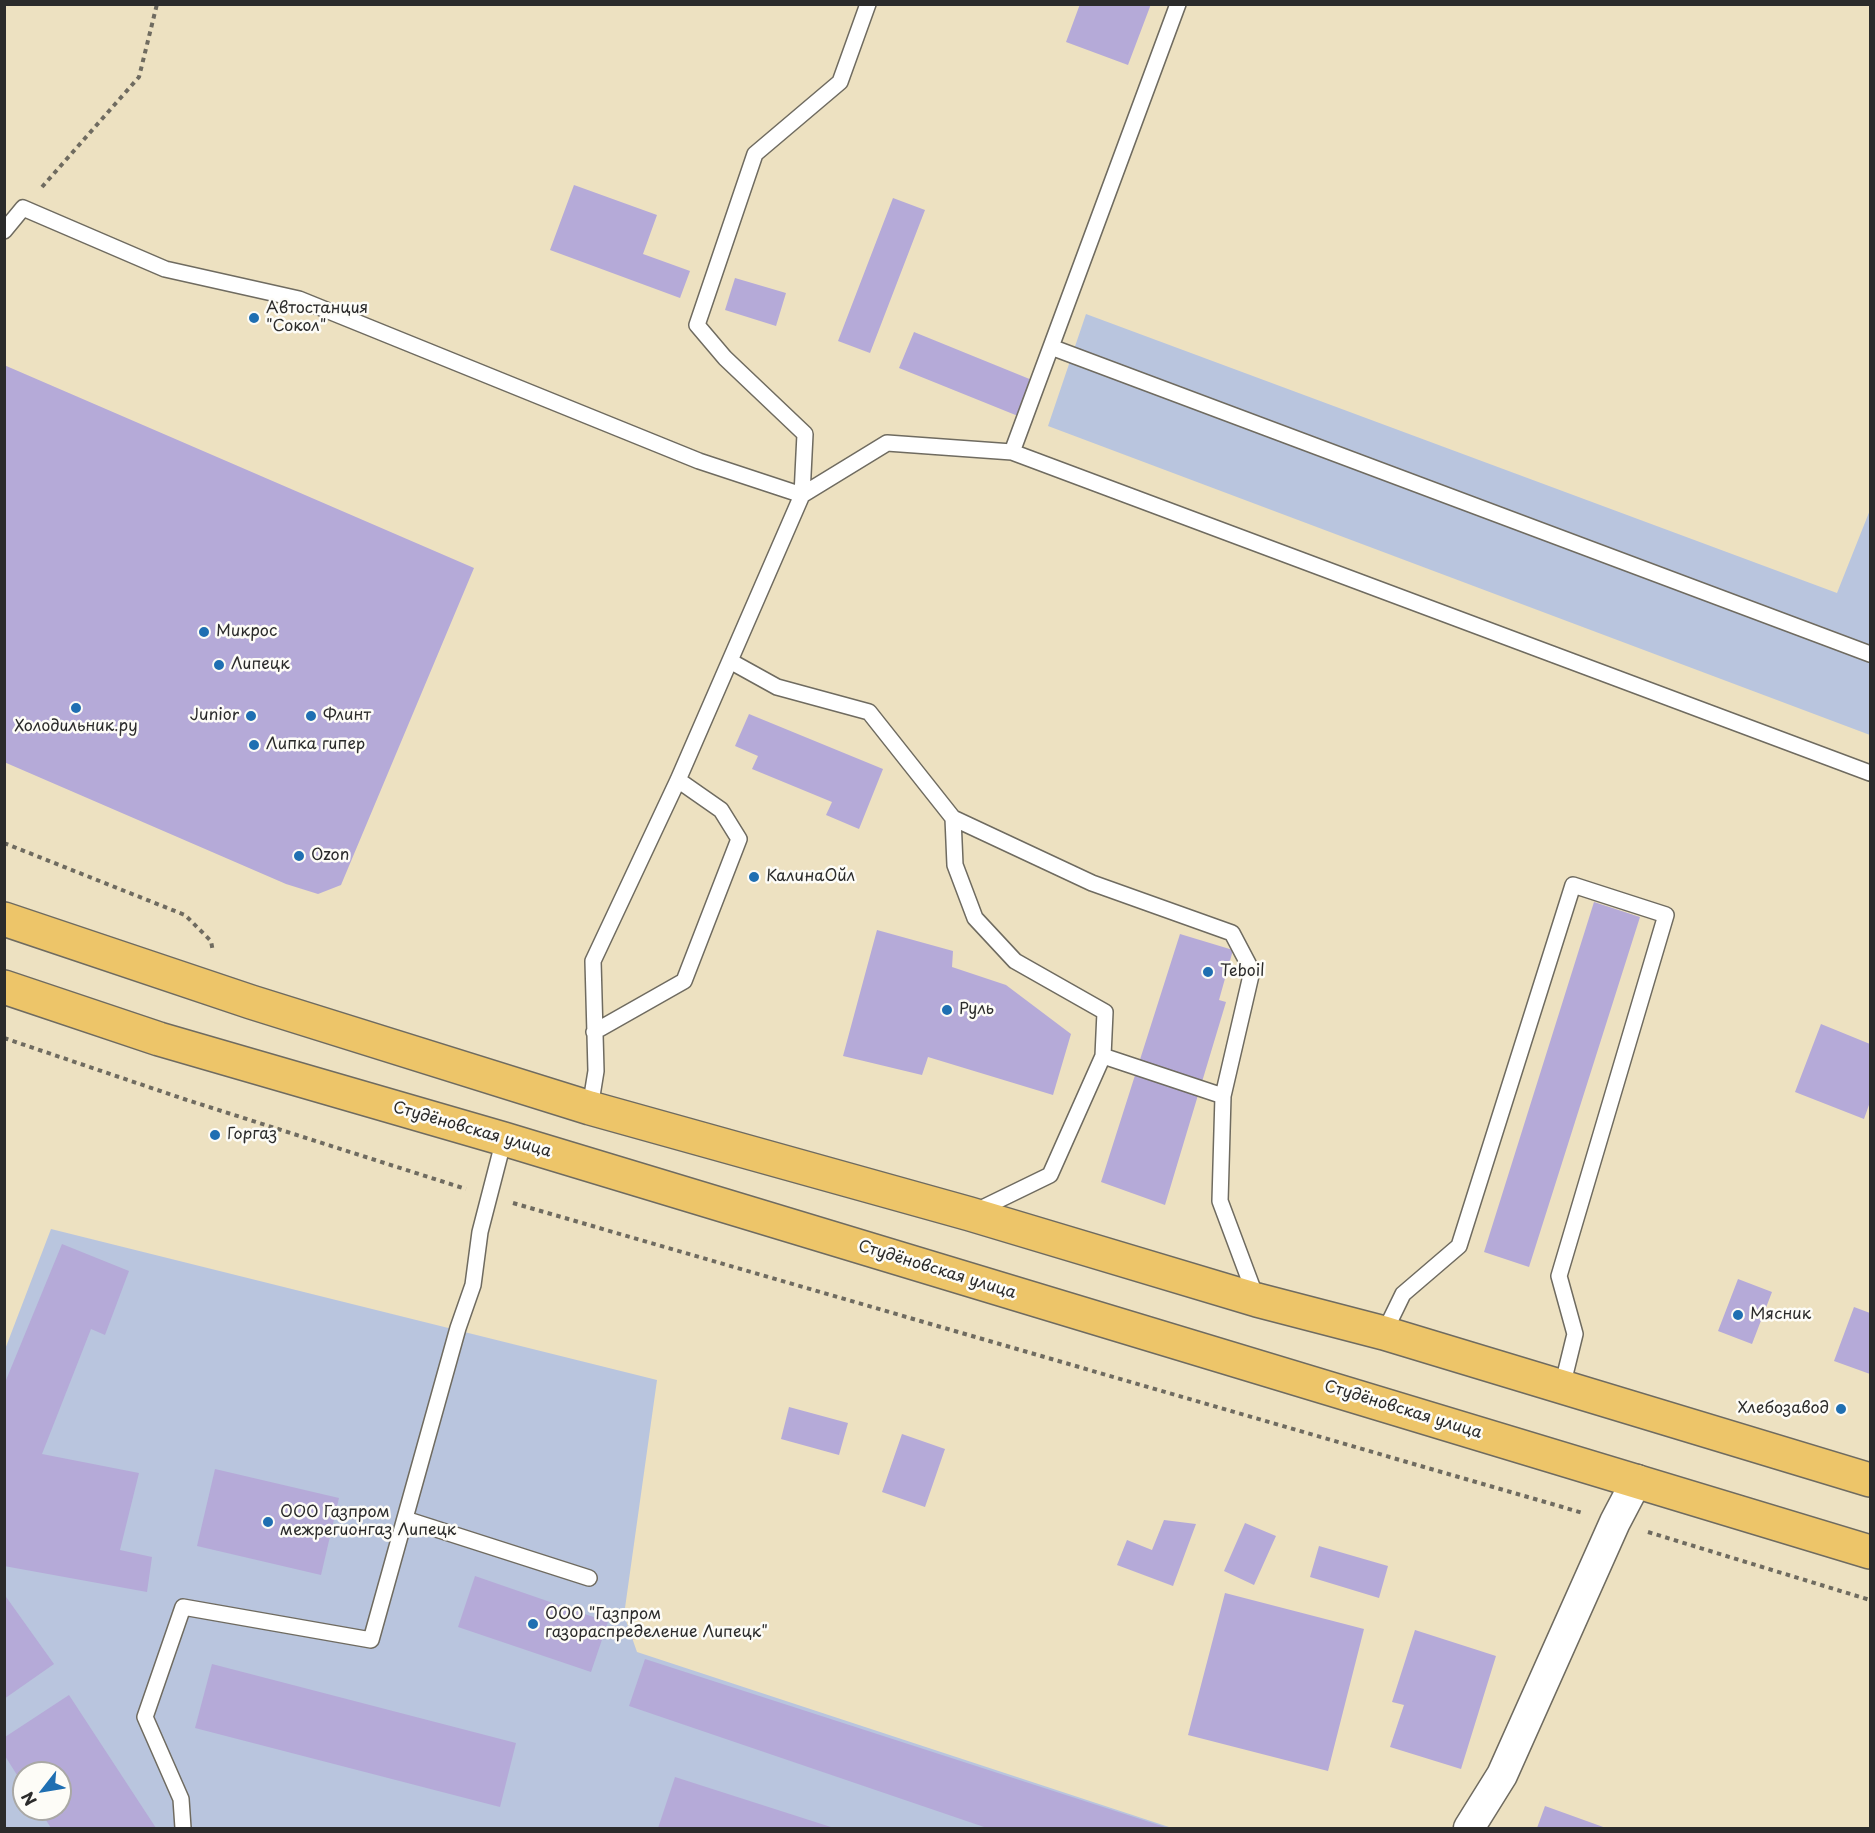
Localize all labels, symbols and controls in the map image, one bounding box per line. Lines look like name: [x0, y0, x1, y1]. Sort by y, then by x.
place label: Автостанция "Сокол": [266, 299, 368, 337]
marker: Автостанция "Сокол": [247, 311, 261, 325]
place label: Микрос: [216, 622, 277, 642]
marker: Микрос: [197, 625, 211, 639]
place label: Липецк: [231, 655, 290, 675]
marker: Липецк: [212, 658, 226, 672]
marker: Холодильник.ру: [69, 701, 83, 715]
place label: Junior: [190, 706, 239, 726]
place label: Флинт: [323, 706, 371, 726]
marker: Junior: [244, 709, 258, 723]
marker: Флинт: [304, 709, 318, 723]
place label: Холодильник.ру: [14, 717, 138, 737]
place label: Липка гипер: [266, 735, 365, 755]
marker: Липка гипер: [247, 738, 261, 752]
place label: Ozon: [311, 846, 349, 866]
marker: Ozon: [292, 849, 306, 863]
place label: КалинаОйл: [766, 867, 855, 887]
marker: КалинаОйл: [747, 870, 761, 884]
place label: Teboil: [1220, 962, 1265, 982]
marker: Teboil: [1201, 965, 1215, 979]
place label: Руль: [959, 1000, 994, 1020]
marker: Руль: [940, 1003, 954, 1017]
street label: Студёновская улица: [391, 1098, 553, 1162]
place label: Горгаз: [227, 1125, 277, 1145]
marker: Горгаз: [208, 1128, 222, 1142]
street label: Студёновская улица: [856, 1237, 1018, 1303]
place label: Мясник: [1750, 1305, 1811, 1325]
marker: Мясник: [1731, 1308, 1745, 1322]
street label: Студёновская улица: [1322, 1377, 1484, 1443]
place label: Хлебозавод: [1738, 1399, 1829, 1419]
marker: Хлебозавод: [1834, 1402, 1848, 1416]
place label: ООО Газпром межрегионгаз Липецк: [280, 1503, 456, 1541]
marker: ООО Газпром межрегионгаз Липецк: [261, 1515, 275, 1529]
place label: ООО "Газпром газораспределение Липецк": [545, 1605, 768, 1643]
marker: ООО "Газпром газораспределение Липецк": [526, 1617, 540, 1631]
north arrow: [12, 1761, 72, 1821]
text: N: [15, 1788, 42, 1811]

